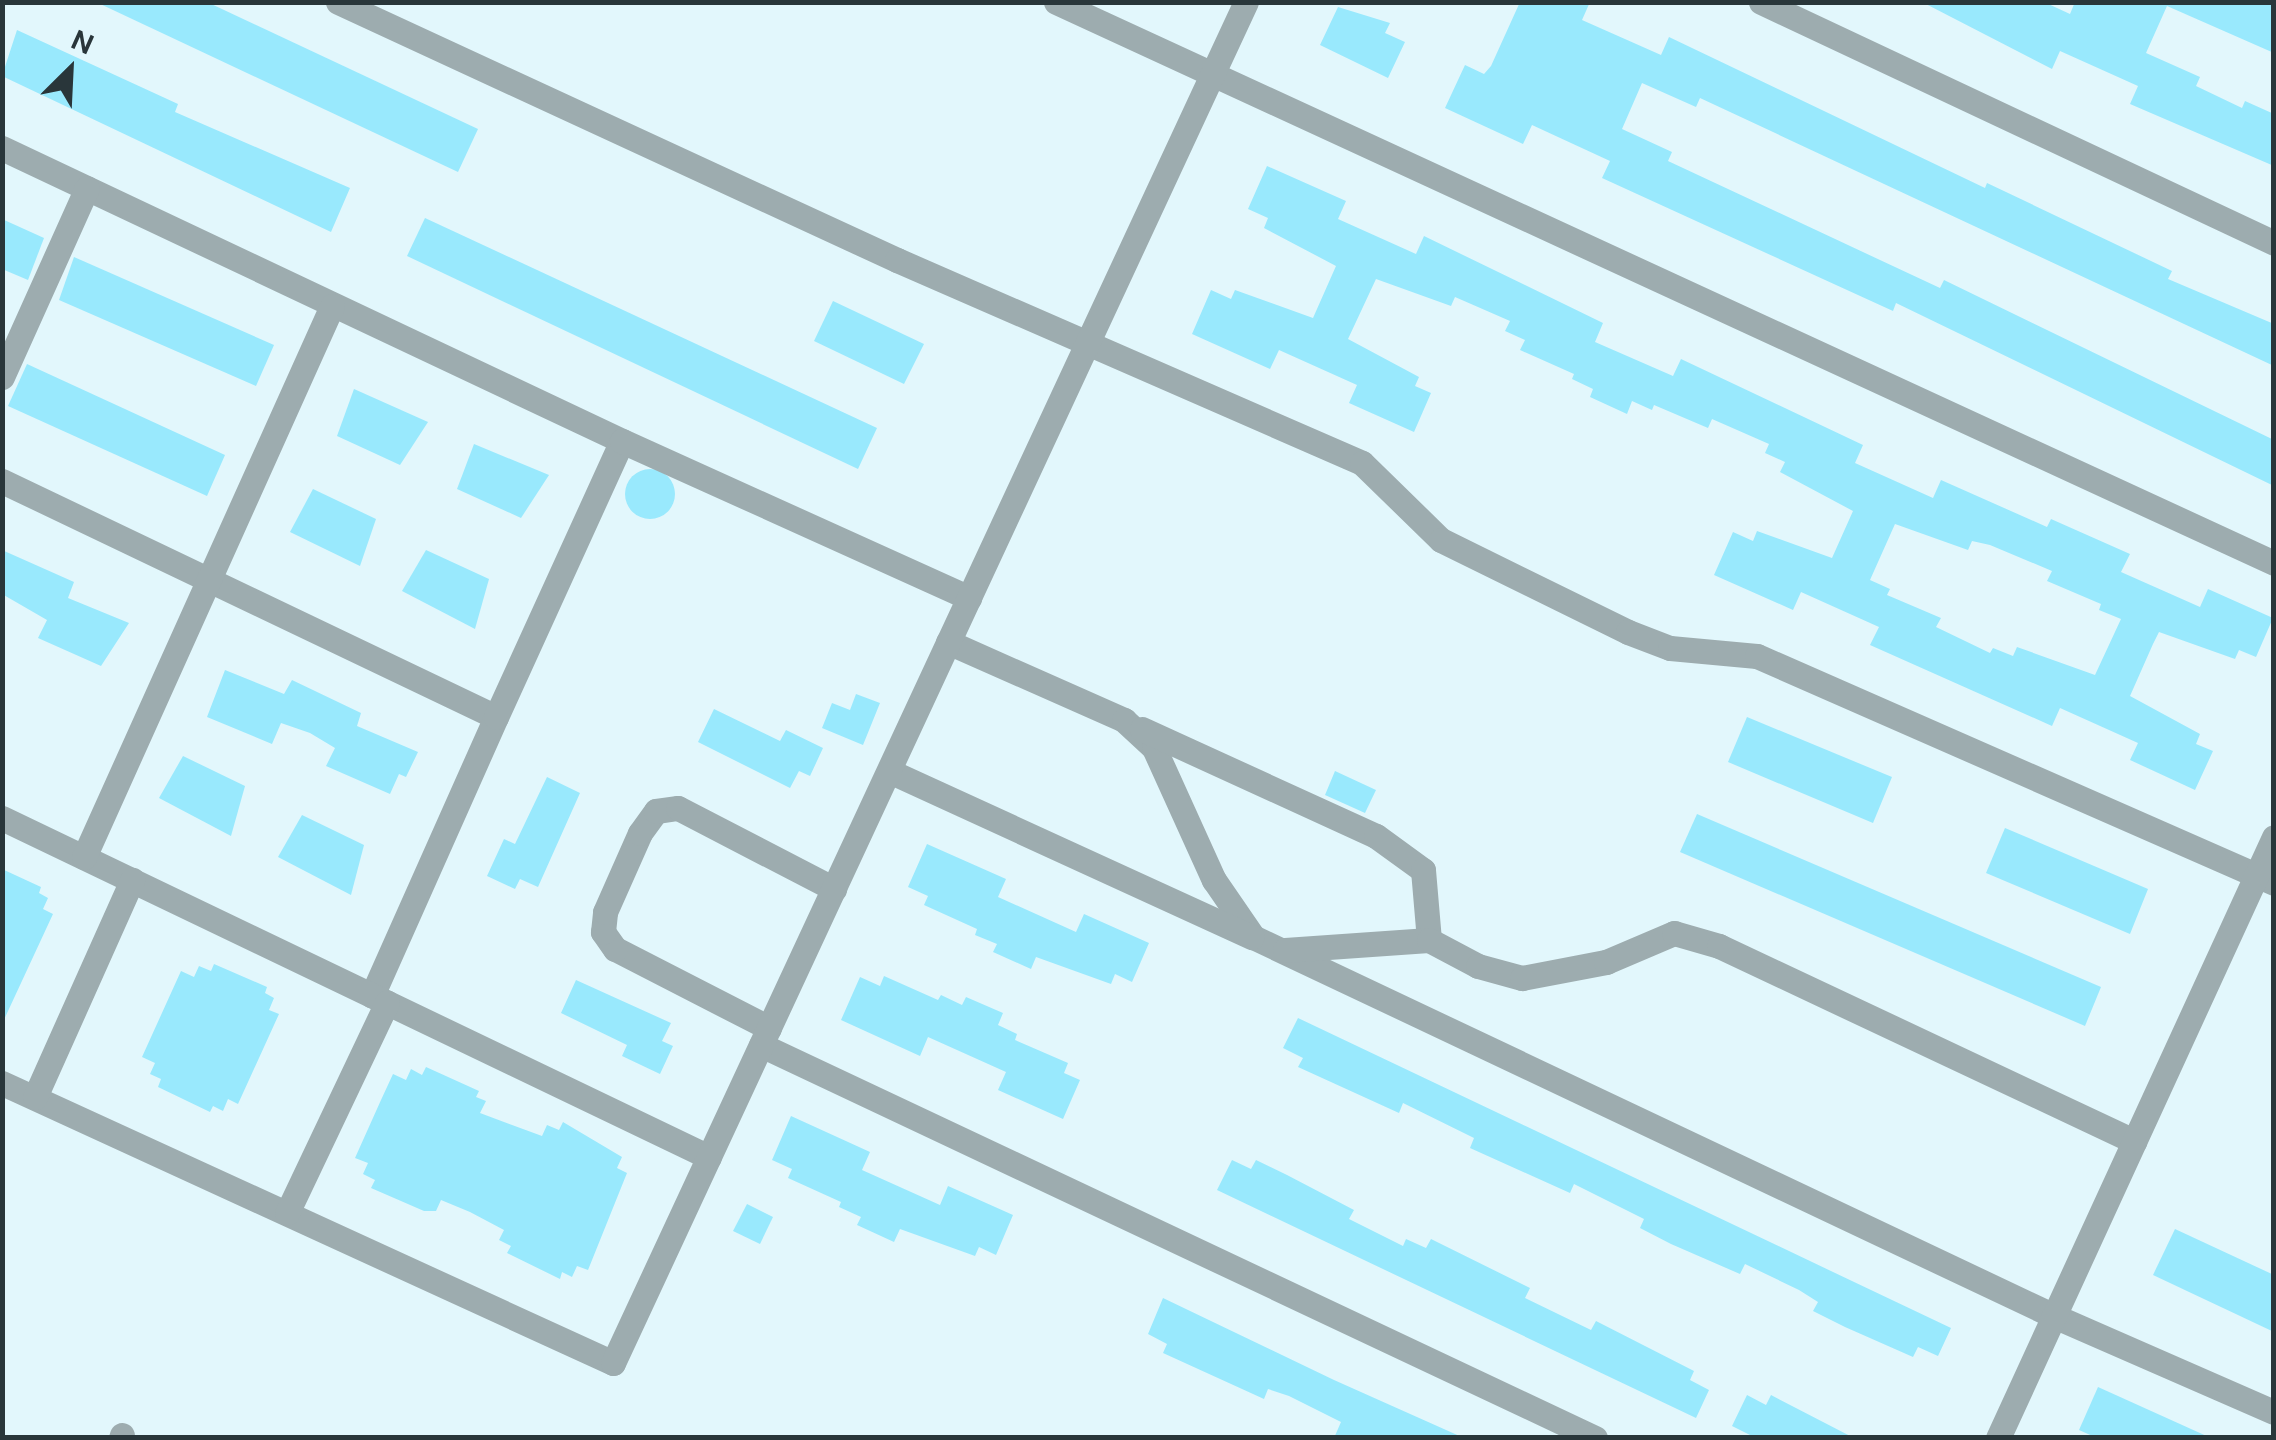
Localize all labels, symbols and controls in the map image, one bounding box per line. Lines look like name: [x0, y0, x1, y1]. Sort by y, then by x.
north arrow: [20, 20, 120, 120]
text: N: [66, 21, 99, 63]

